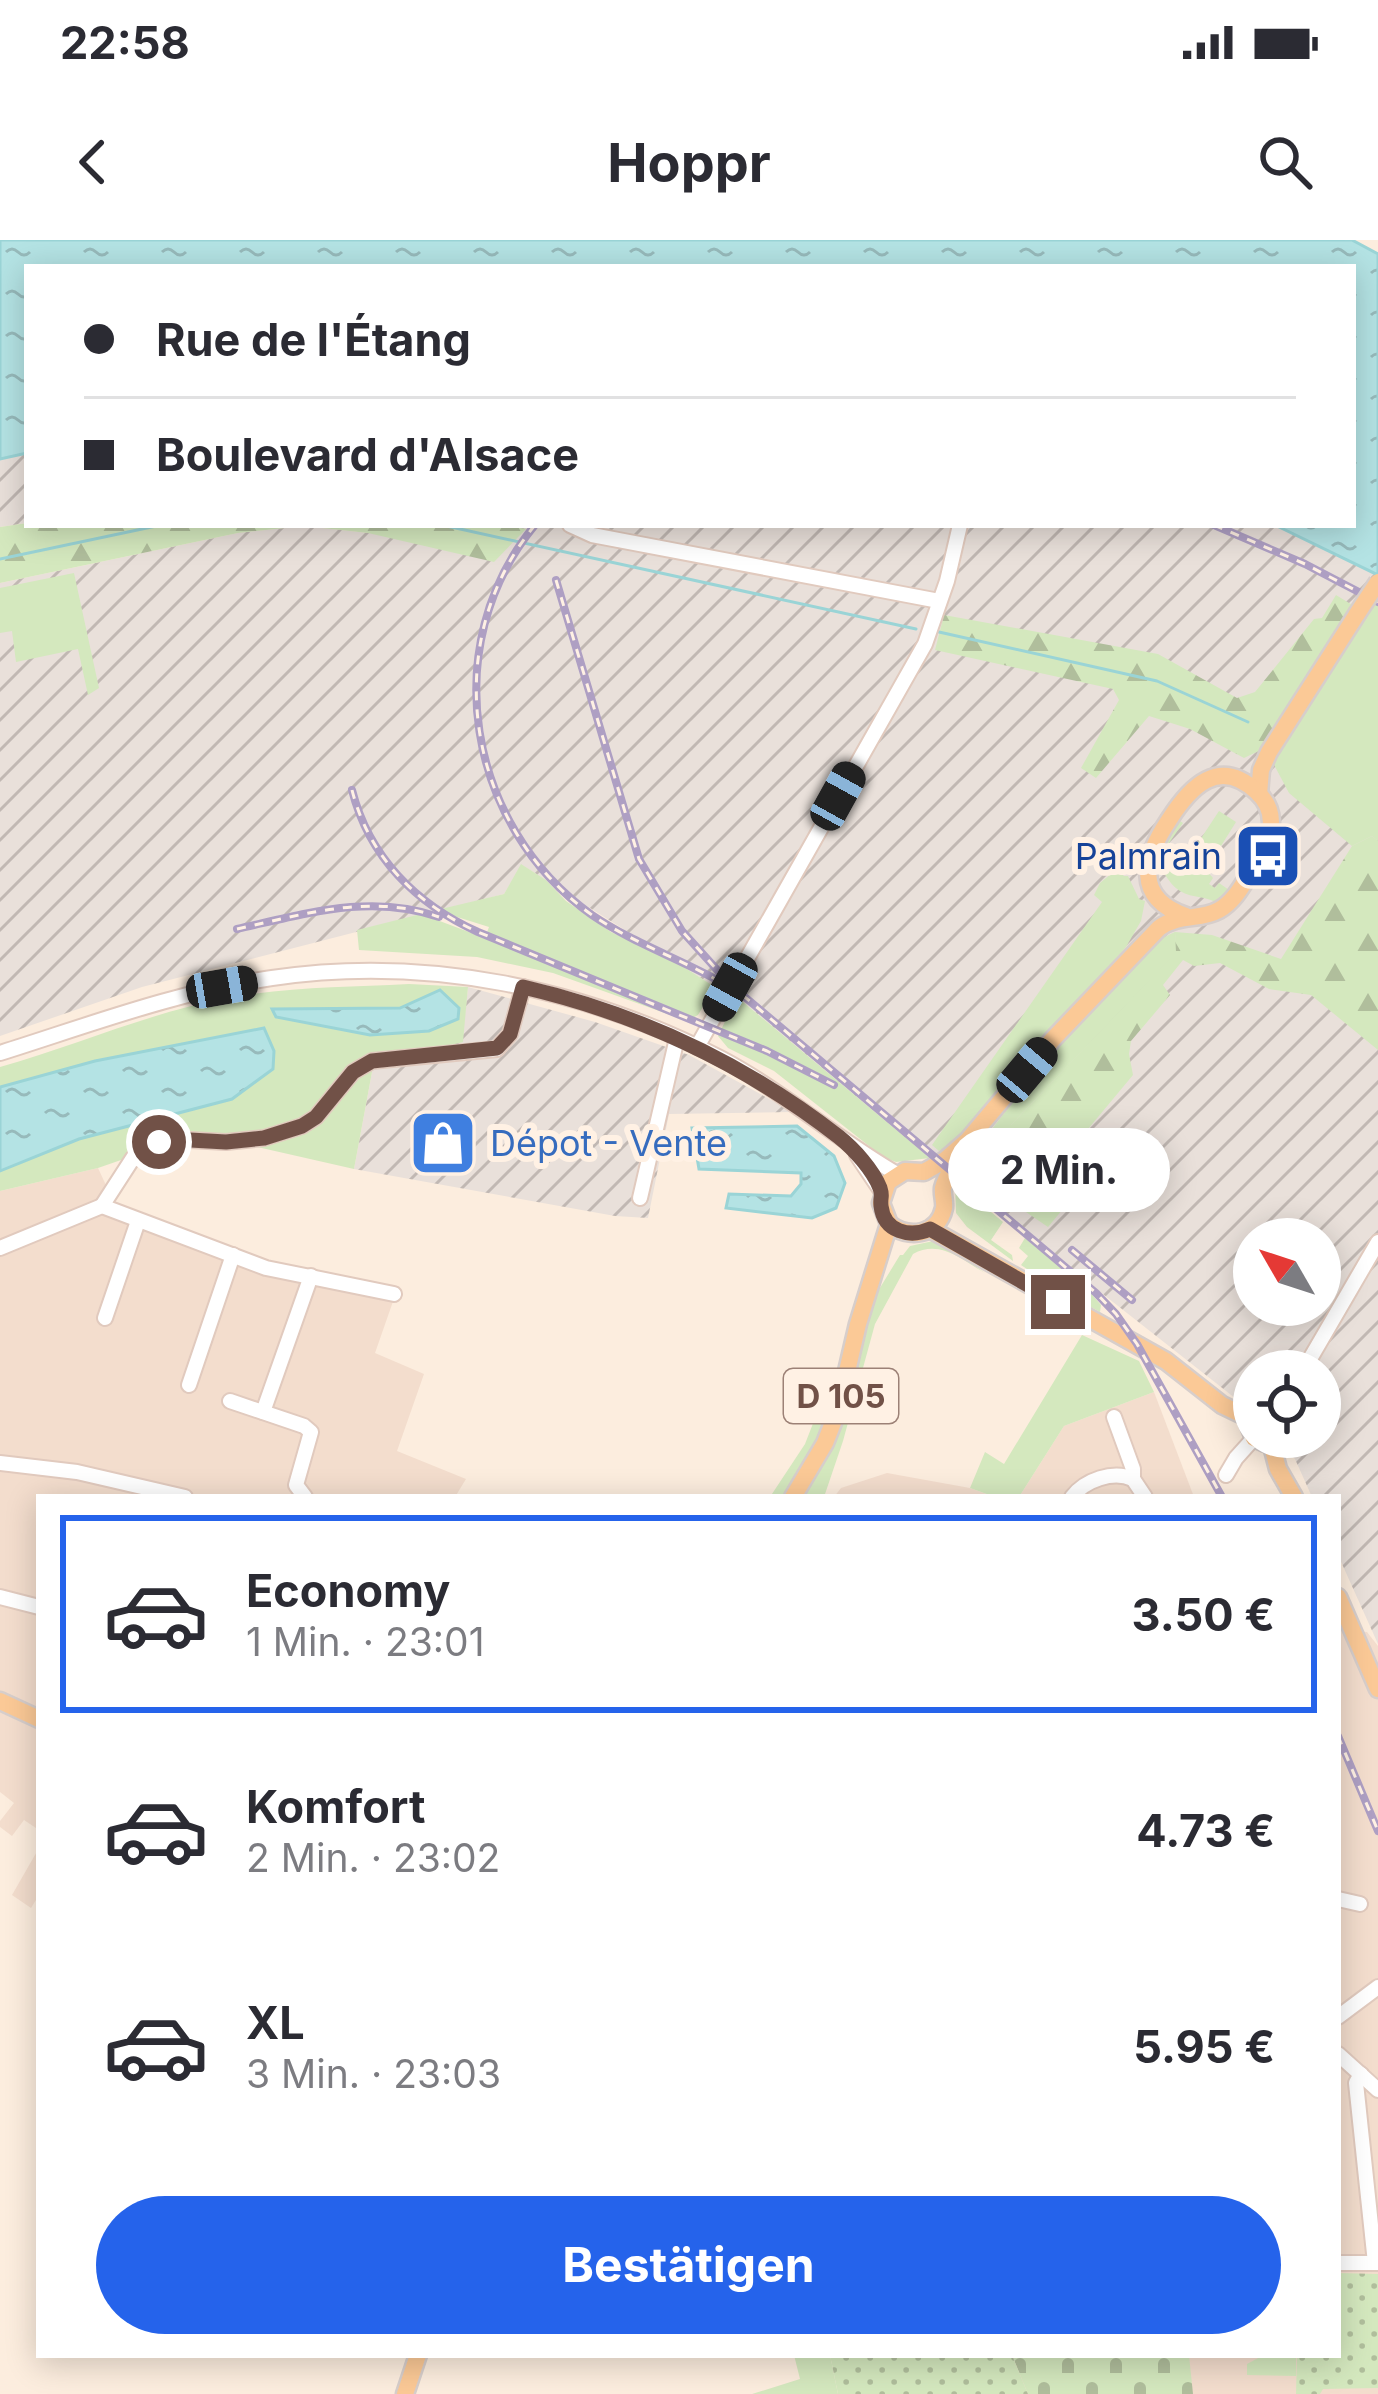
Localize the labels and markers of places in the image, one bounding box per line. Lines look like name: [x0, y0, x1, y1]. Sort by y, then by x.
bus stop icon: Palmrain: [1233, 821, 1303, 891]
place label: Palmrain: [1075, 834, 1222, 878]
shop icon: Dépot - Vente: [408, 1108, 478, 1178]
place label: Dépot - Vente: [490, 1121, 727, 1165]

